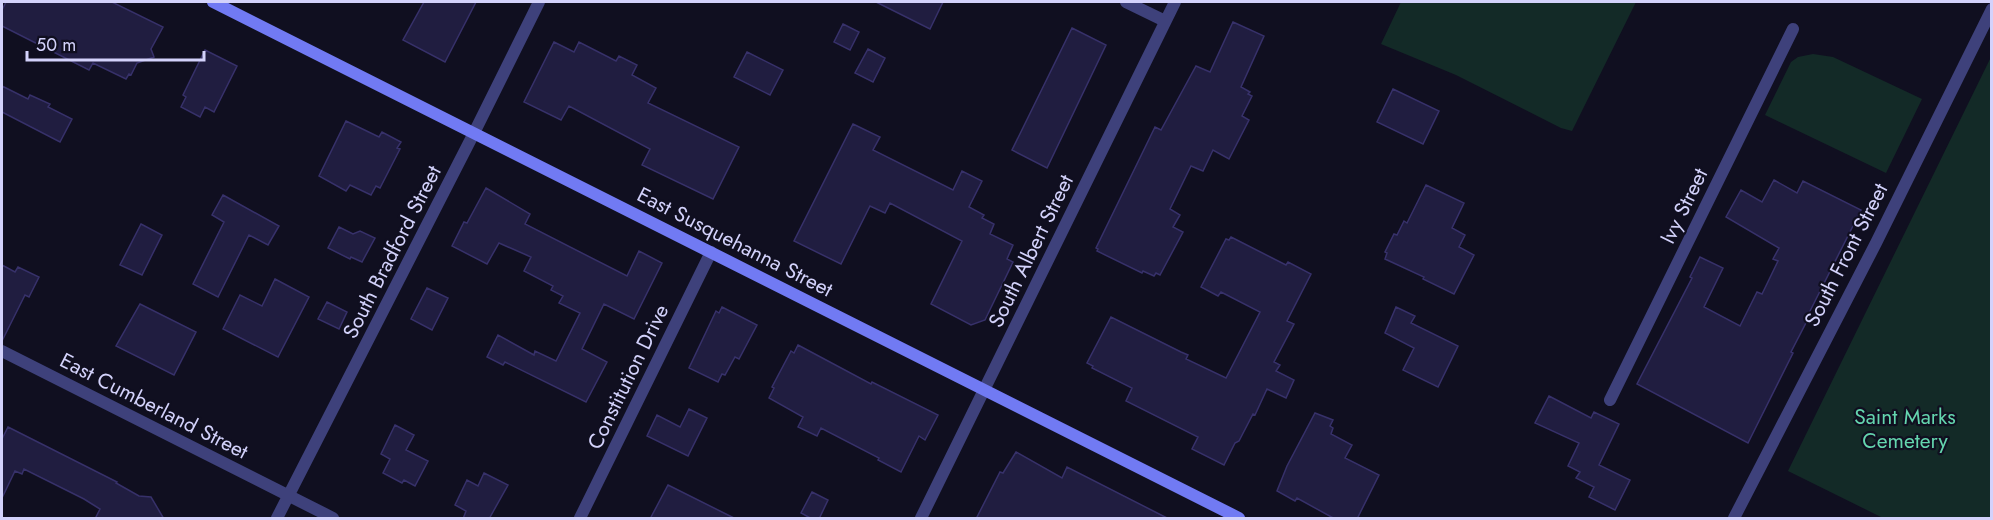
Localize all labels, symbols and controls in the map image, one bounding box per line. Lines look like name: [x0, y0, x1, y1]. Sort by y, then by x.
scale bar: [27, 24, 204, 62]
text: 50 m: [36, 32, 76, 58]
street label: South Bradford Street: [335, 160, 449, 344]
street label: Ivy Street: [1653, 163, 1715, 249]
street label: South Albert Street: [981, 170, 1081, 332]
street label: South Front Street: [1797, 178, 1895, 332]
street label: East Susquehanna Street: [632, 180, 838, 304]
street label: Constitution Drive: [580, 299, 676, 455]
street label: East Cumberland Street: [55, 346, 253, 466]
park label: Saint Marks Cemetery: [1854, 402, 1956, 456]

